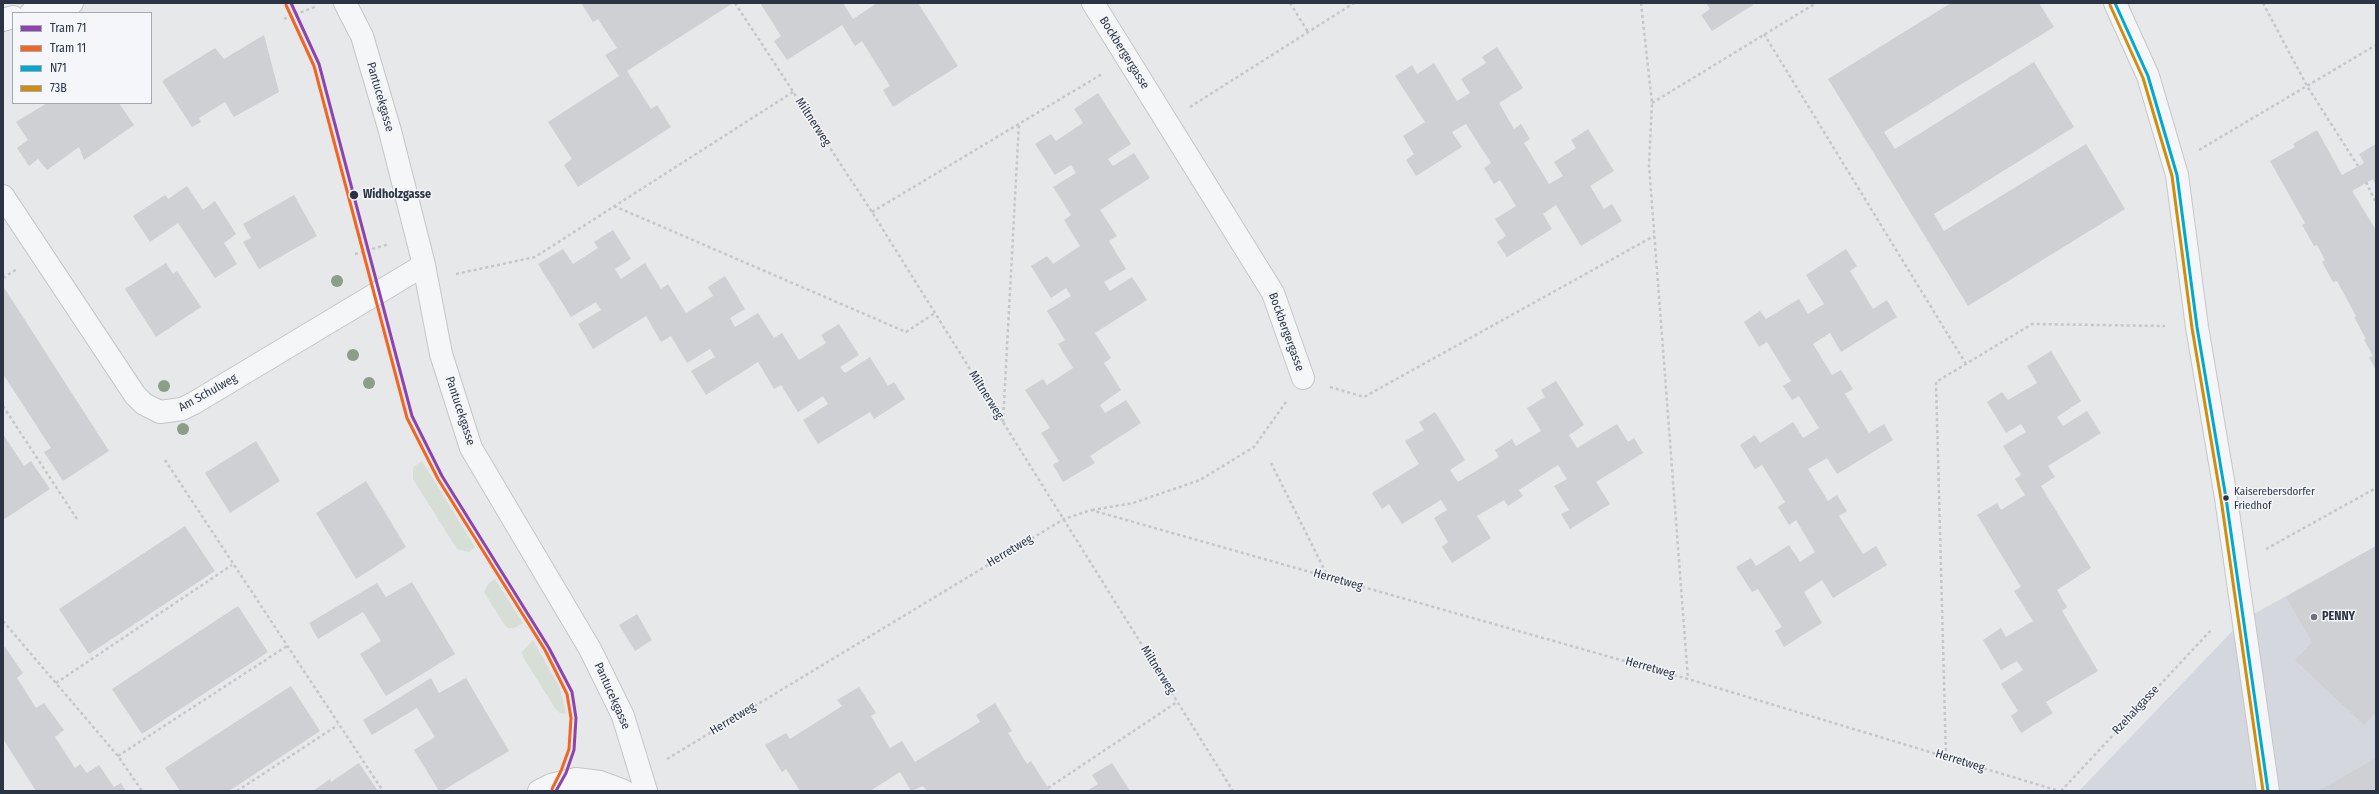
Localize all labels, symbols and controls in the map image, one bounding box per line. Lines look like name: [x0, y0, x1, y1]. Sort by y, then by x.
legend: [12, 12, 152, 104]
street label: Bockbergergasse: [1096, 14, 1152, 92]
text: Tram 71: [50, 21, 86, 35]
text: Tram 11: [50, 41, 86, 55]
text: N71: [50, 61, 67, 75]
street label: Pantucekgasse: [363, 61, 397, 133]
text: 73B: [50, 81, 67, 95]
street label: Miltnerweg: [792, 95, 834, 149]
place label: Widholzgasse: [363, 188, 431, 202]
marker: Widholzgasse: [348, 189, 360, 201]
street label: Bockbergergasse: [1265, 291, 1307, 373]
street label: Miltnerweg: [965, 368, 1007, 422]
street label: Am Schulweg: [176, 371, 240, 415]
street label: Pantucekgasse: [442, 375, 478, 447]
place label: Kaiserebersdorfer Friedhof: [2234, 485, 2315, 511]
marker: Kaiserebersdorfer Friedhof: [2221, 493, 2231, 503]
street label: Herretweg: [985, 532, 1035, 570]
street label: Herretweg: [1312, 566, 1364, 594]
place label: PENNY: [2322, 610, 2355, 624]
marker: PENNY: [2309, 612, 2319, 622]
street label: Miltnerweg: [1137, 643, 1179, 697]
street label: Herretweg: [1624, 654, 1676, 682]
street label: Pantucekgasse: [591, 660, 633, 732]
street label: Rzehakgasse: [2110, 682, 2162, 738]
street label: Herretweg: [708, 700, 758, 738]
street label: Herretweg: [1934, 747, 1986, 775]

